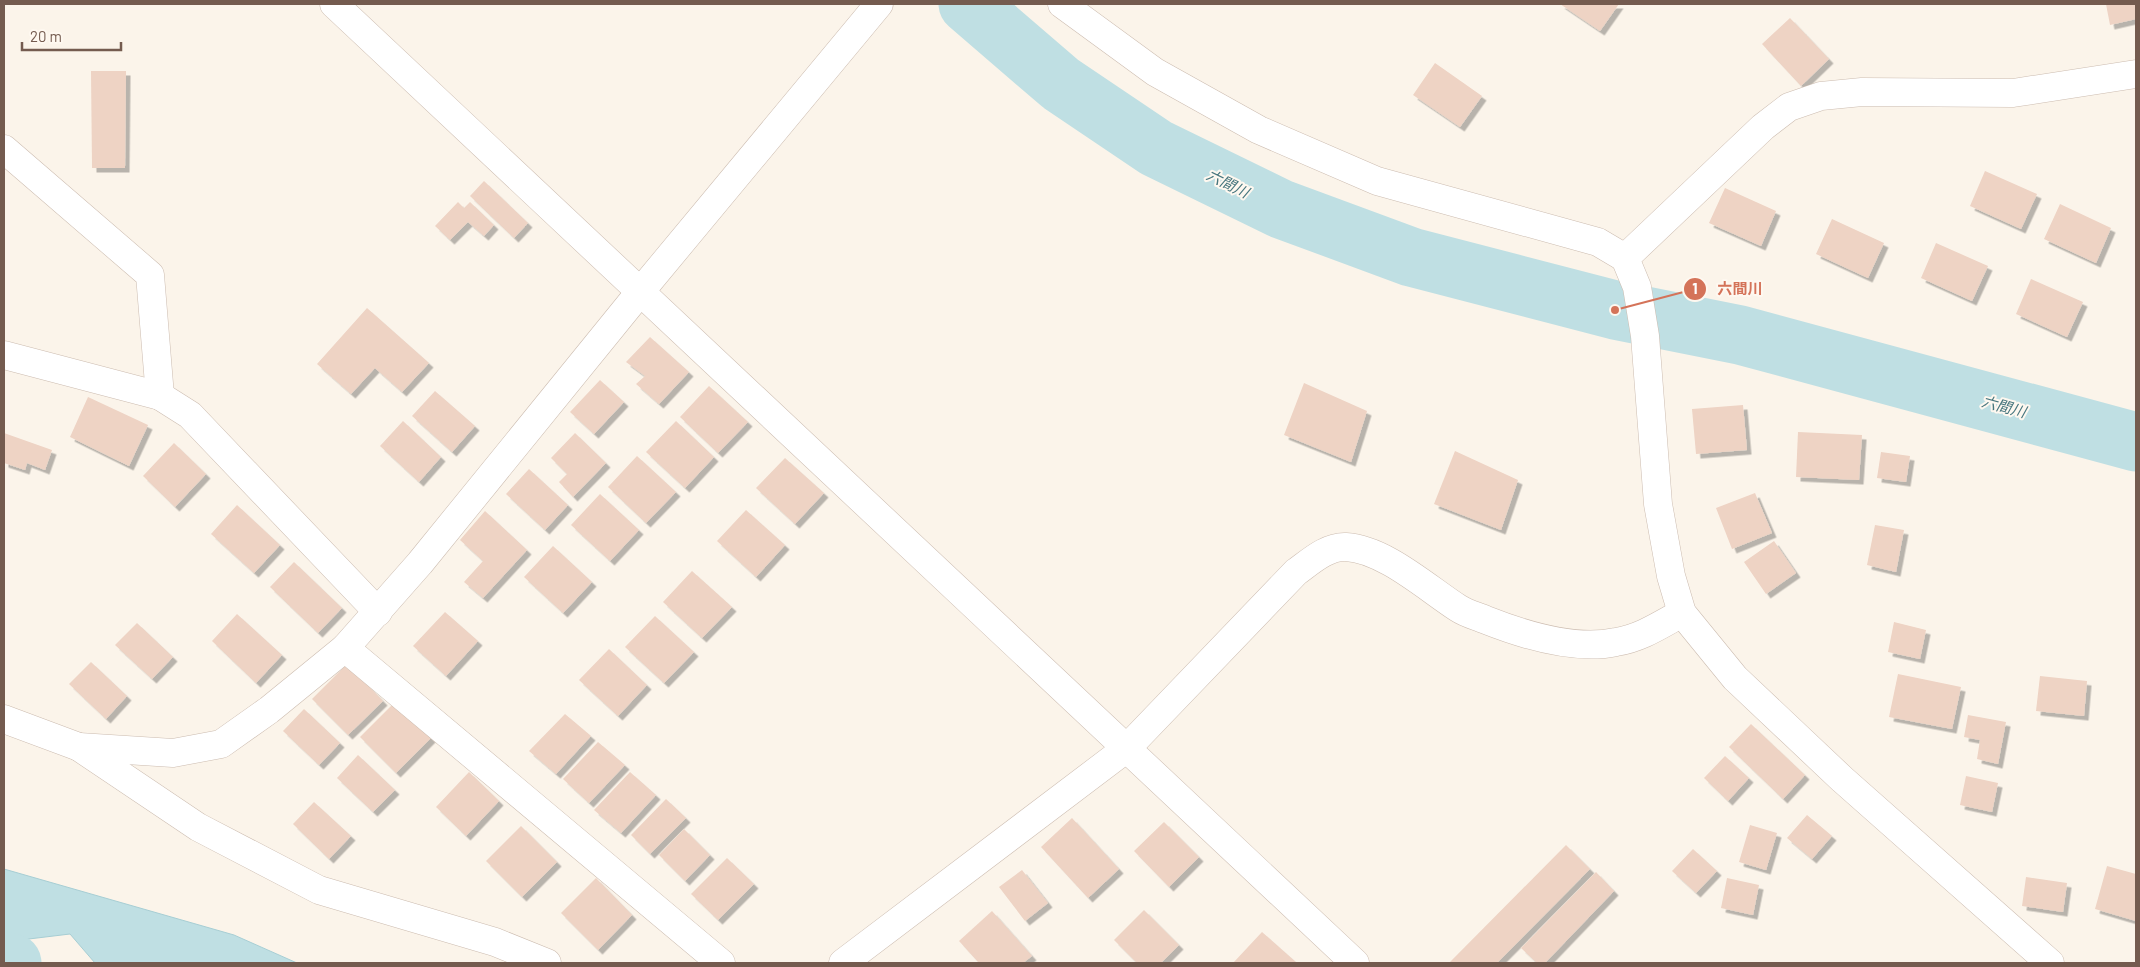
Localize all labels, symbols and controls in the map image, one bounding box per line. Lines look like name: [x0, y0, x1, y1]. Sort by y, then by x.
scale bar: [22, 20, 121, 52]
text: 20 m: [30, 27, 62, 45]
water label: 六間川: [1204, 165, 1254, 202]
callout: 六間川: [1682, 274, 1772, 304]
text: 1: [1692, 279, 1698, 297]
text: 六間川: [1717, 279, 1763, 297]
water label: 六間川: [1980, 391, 2030, 421]

